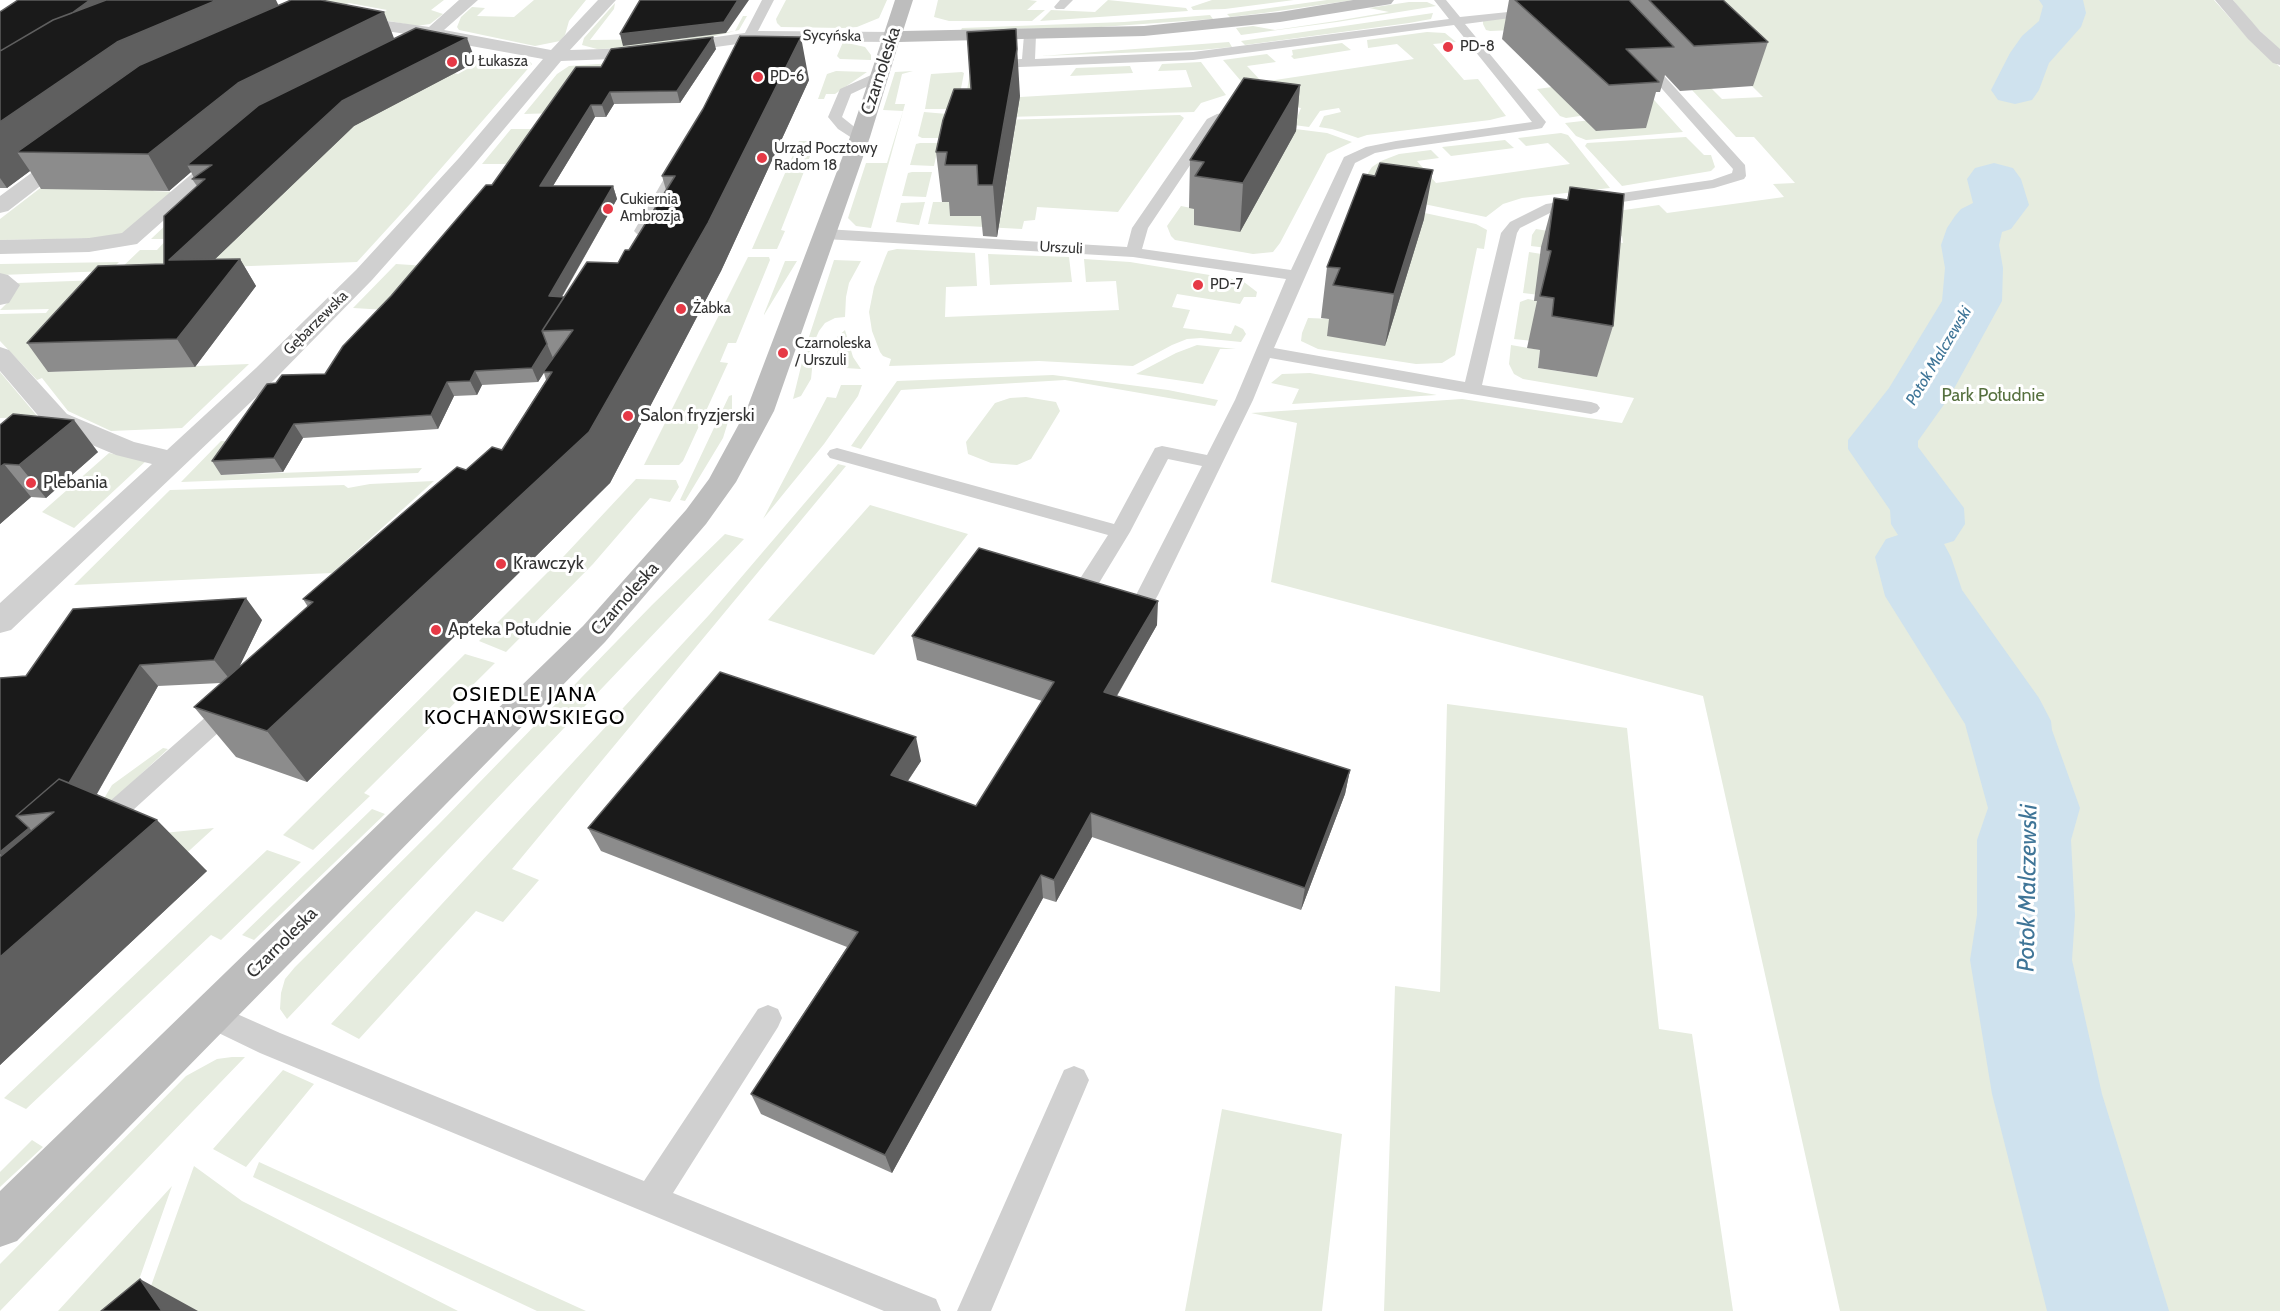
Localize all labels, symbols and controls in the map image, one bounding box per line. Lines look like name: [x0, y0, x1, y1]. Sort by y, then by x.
street label: Czarnoleska: [857, 24, 905, 118]
street label: Sycyńska: [802, 26, 862, 46]
place label: PD-8: [1460, 38, 1495, 56]
marker: PD-8: [1441, 40, 1455, 54]
place label: U Łukasza: [464, 53, 528, 71]
marker: U Łukasza: [445, 55, 459, 69]
place label: PD-6: [770, 68, 804, 86]
marker: PD-6: [751, 70, 765, 84]
place label: Urząd Pocztowy Radom 18: [774, 140, 877, 175]
marker: Urząd Pocztowy Radom 18: [755, 151, 769, 165]
place label: Cukiernia Ambrozja: [620, 191, 681, 226]
marker: Cukiernia Ambrozja: [601, 202, 615, 216]
street label: Urszuli: [1039, 238, 1083, 258]
place label: PD-7: [1210, 276, 1243, 294]
marker: PD-7: [1191, 278, 1205, 292]
street label: Gębarzewska: [280, 287, 352, 359]
place label: Żabka: [693, 300, 731, 318]
marker: Żabka: [674, 302, 688, 316]
water label: Potok Malczewski: [1902, 303, 1976, 409]
place label: Czarnoleska / Urszuli: [795, 335, 871, 370]
marker: Czarnoleska / Urszuli: [776, 346, 790, 360]
park label: Park Południe: [1941, 385, 2045, 407]
place label: Salon fryzjerski: [640, 405, 755, 427]
marker: Salon fryzjerski: [621, 409, 635, 423]
place label: Plebania: [43, 472, 108, 494]
marker: Plebania: [24, 476, 38, 490]
place label: Krawczyk: [513, 553, 584, 575]
marker: Krawczyk: [494, 557, 508, 571]
street label: Czarnoleska: [586, 558, 664, 640]
place label: Apteka Południe: [448, 619, 572, 641]
marker: Apteka Południe: [429, 623, 443, 637]
district label: OSIEDLE JANA KOCHANOWSKIEGO: [424, 683, 626, 730]
water label: Potok Malczewski: [2012, 804, 2044, 972]
street label: Czarnoleska: [242, 903, 322, 983]

